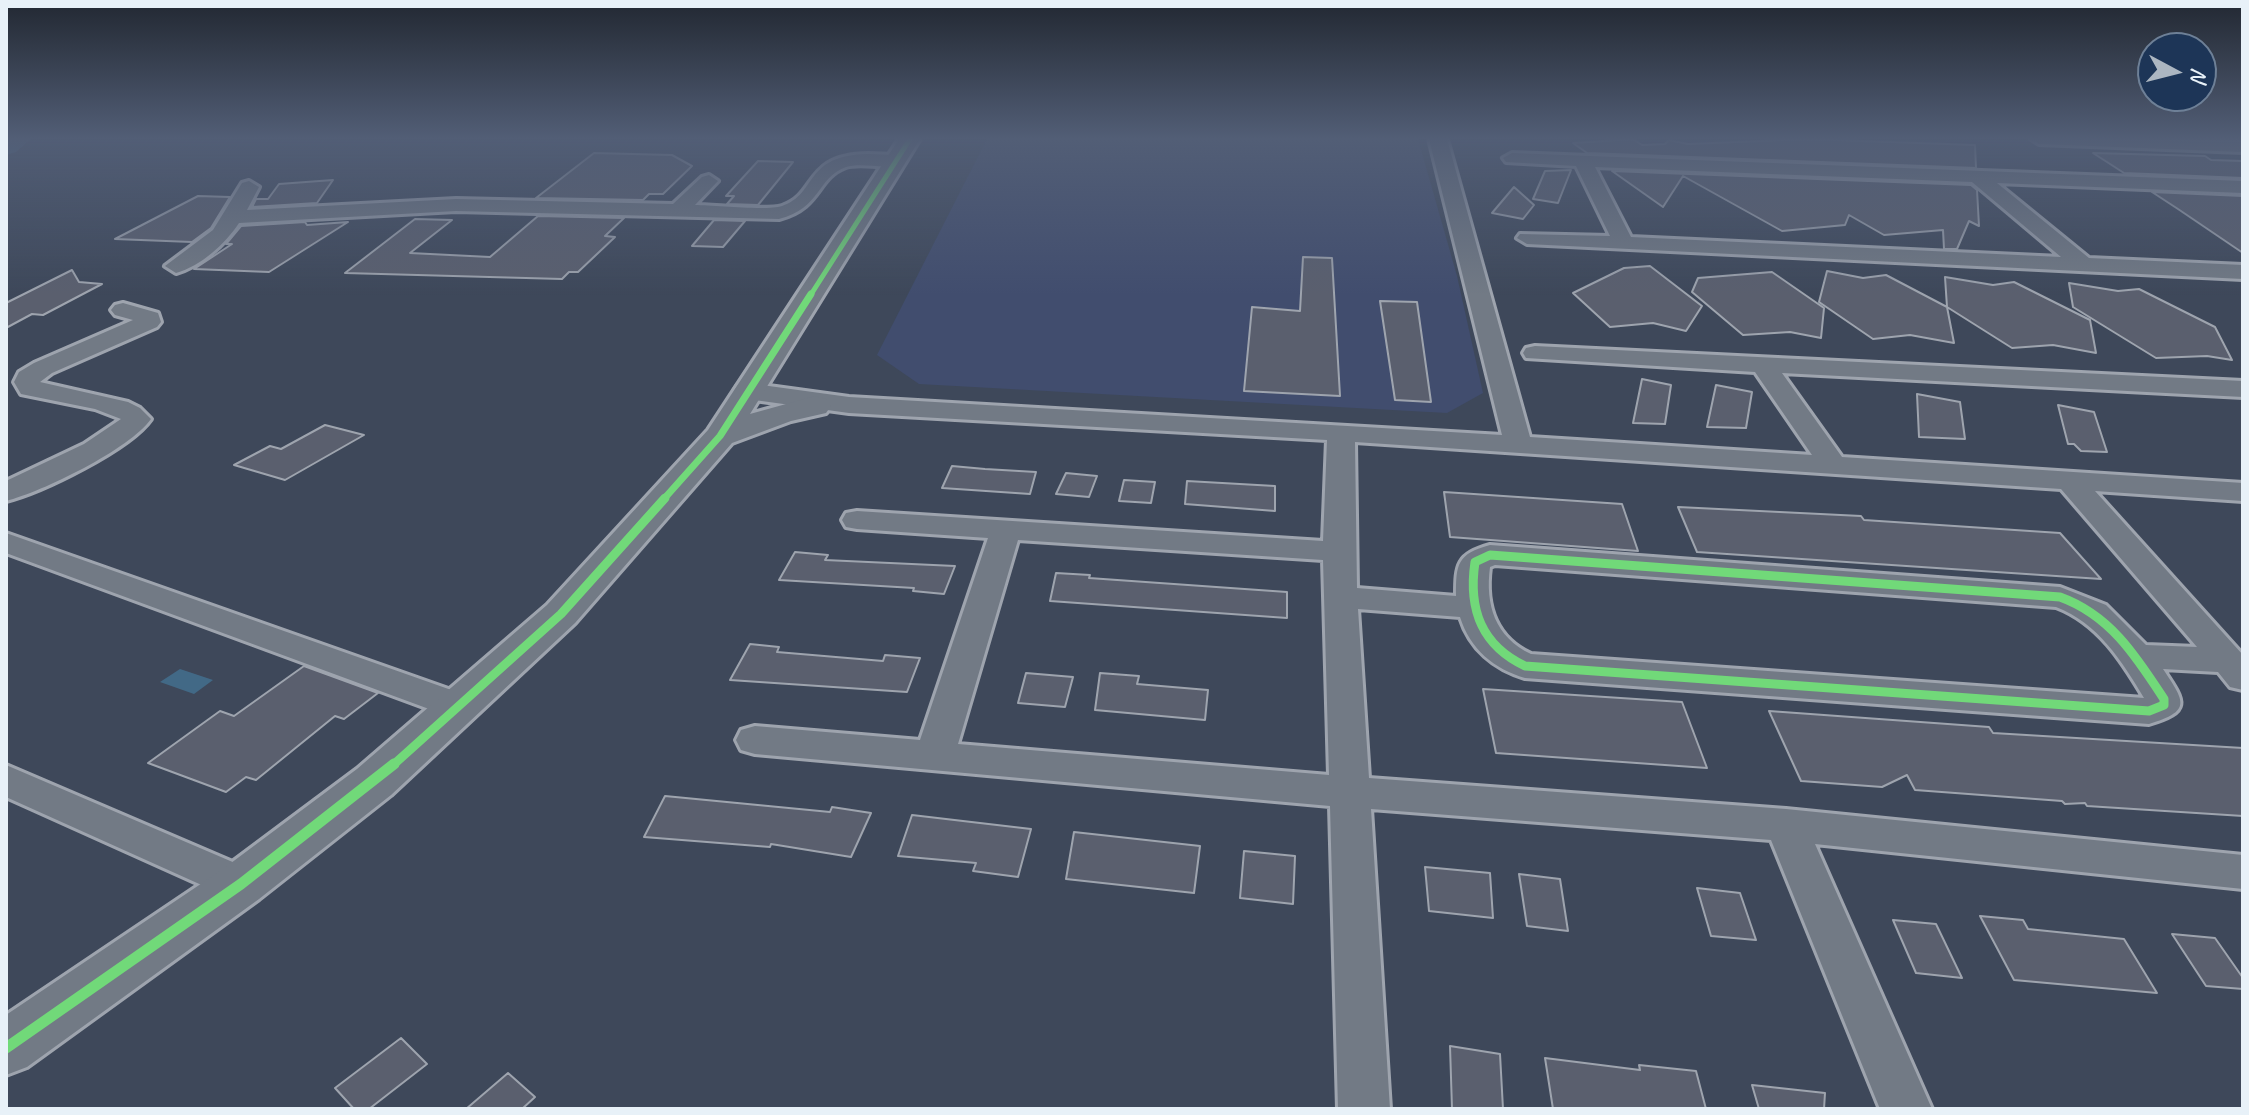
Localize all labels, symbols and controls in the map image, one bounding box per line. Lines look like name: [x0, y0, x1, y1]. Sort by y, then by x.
north arrow: [2137, 32, 2217, 112]
text: N: [2184, 66, 2214, 83]

